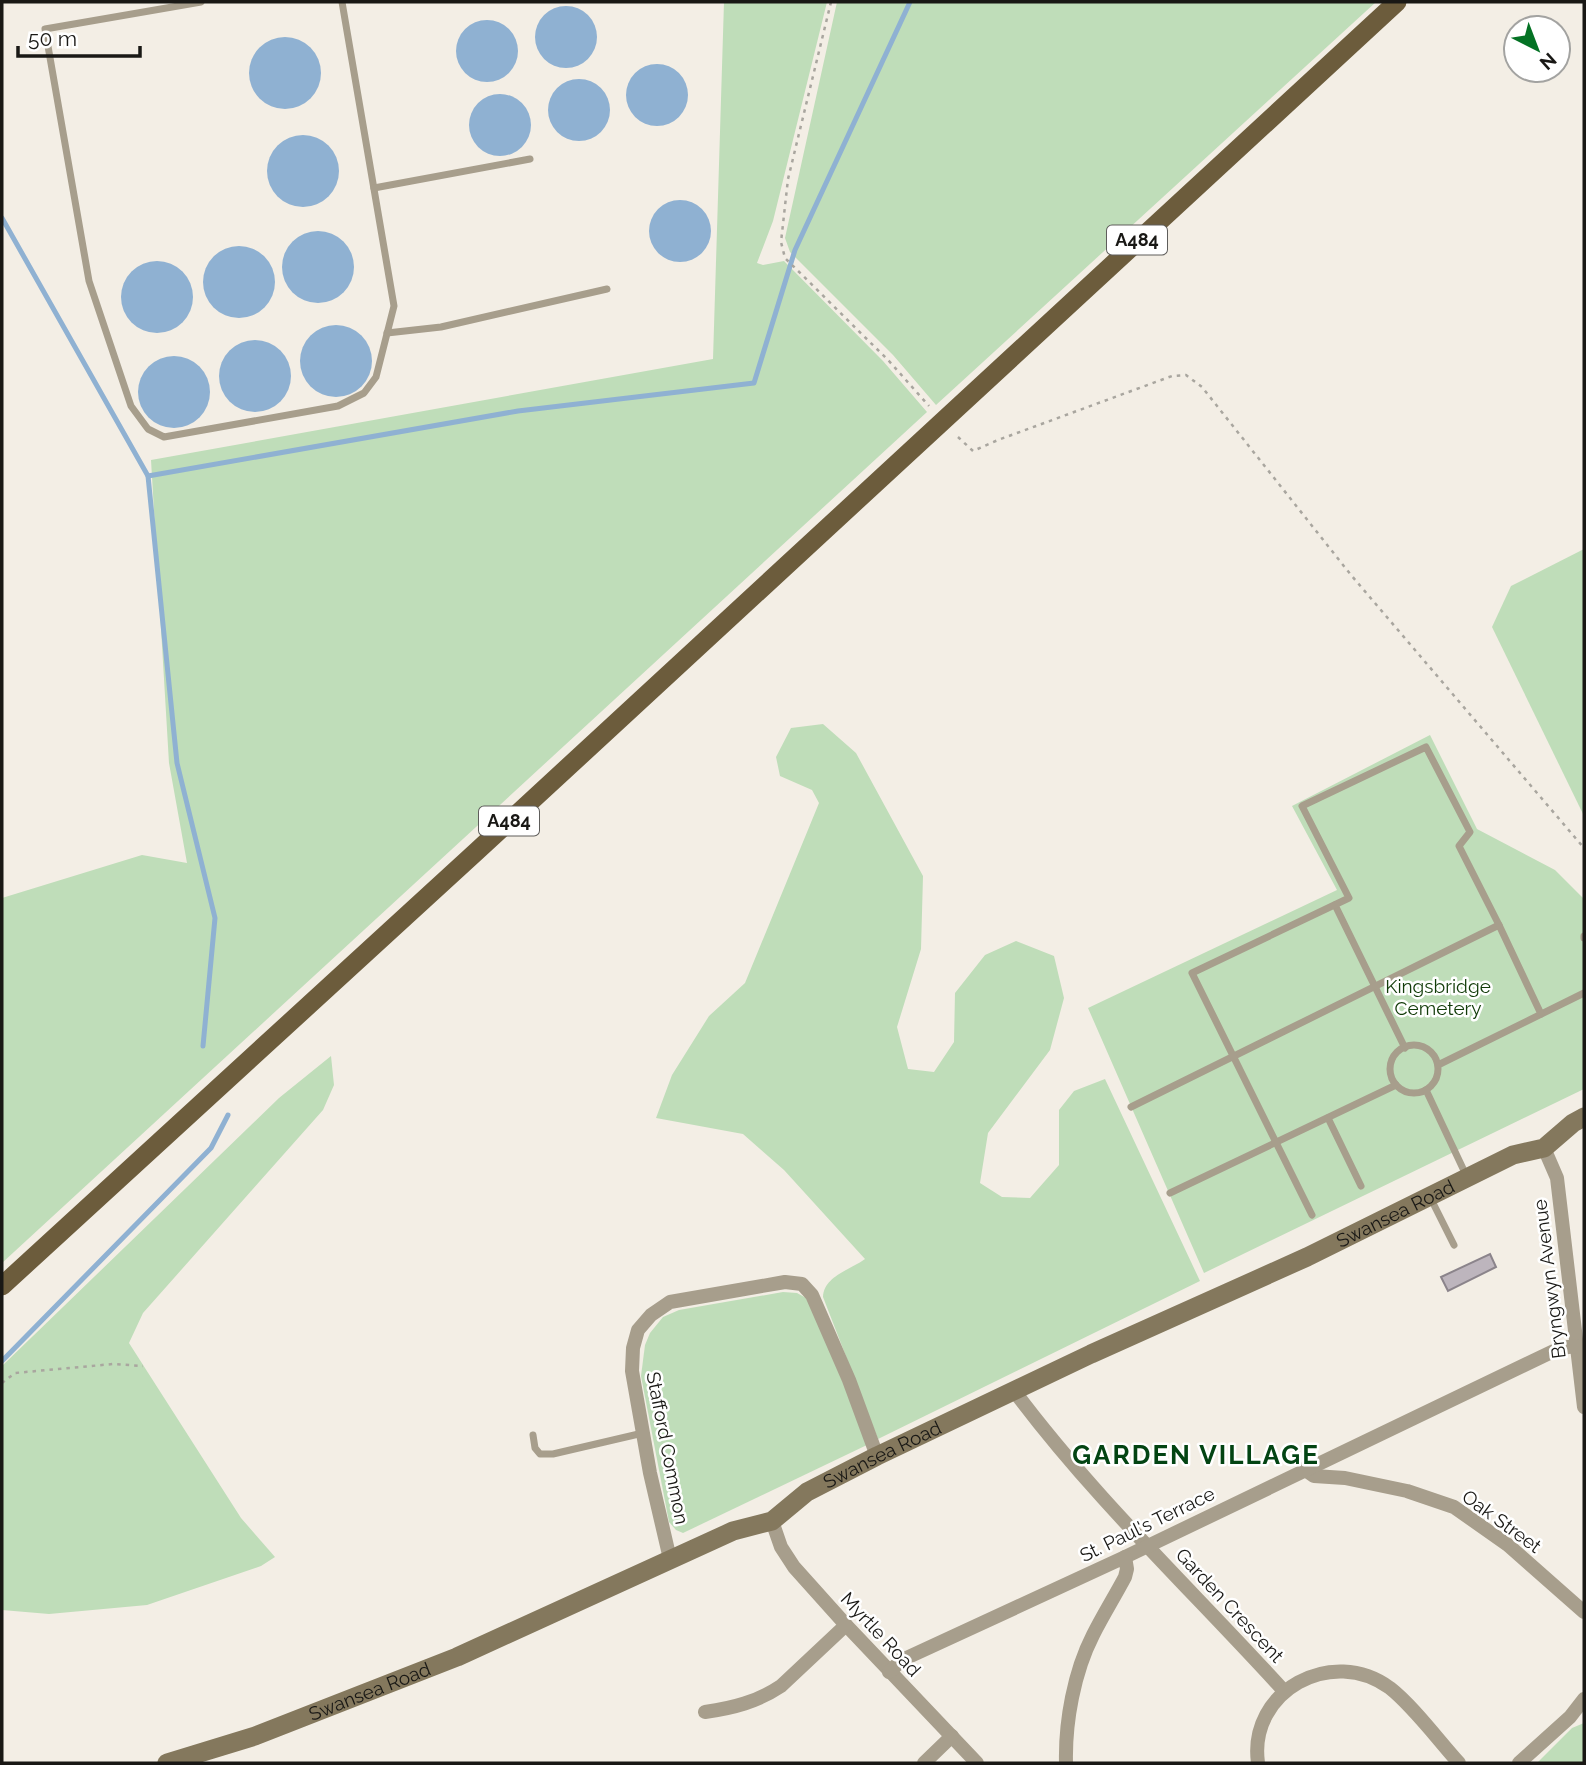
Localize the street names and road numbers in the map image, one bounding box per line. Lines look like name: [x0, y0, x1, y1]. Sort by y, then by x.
road number: A484: [1107, 226, 1167, 254]
road number: A484: [479, 806, 539, 836]
street label: Swansea Road: [1332, 1175, 1458, 1252]
street label: Bryngwyn Avenue: [1528, 1198, 1570, 1360]
street label: Stafford Common: [642, 1370, 694, 1526]
street label: Swansea Road: [819, 1416, 945, 1493]
street label: St. Paul's Terrace: [1076, 1482, 1218, 1566]
street label: Oak Street: [1458, 1485, 1546, 1557]
street label: Garden Crescent: [1172, 1543, 1289, 1667]
street label: Myrtle Road: [837, 1587, 925, 1681]
street label: Swansea Road: [305, 1657, 434, 1725]

